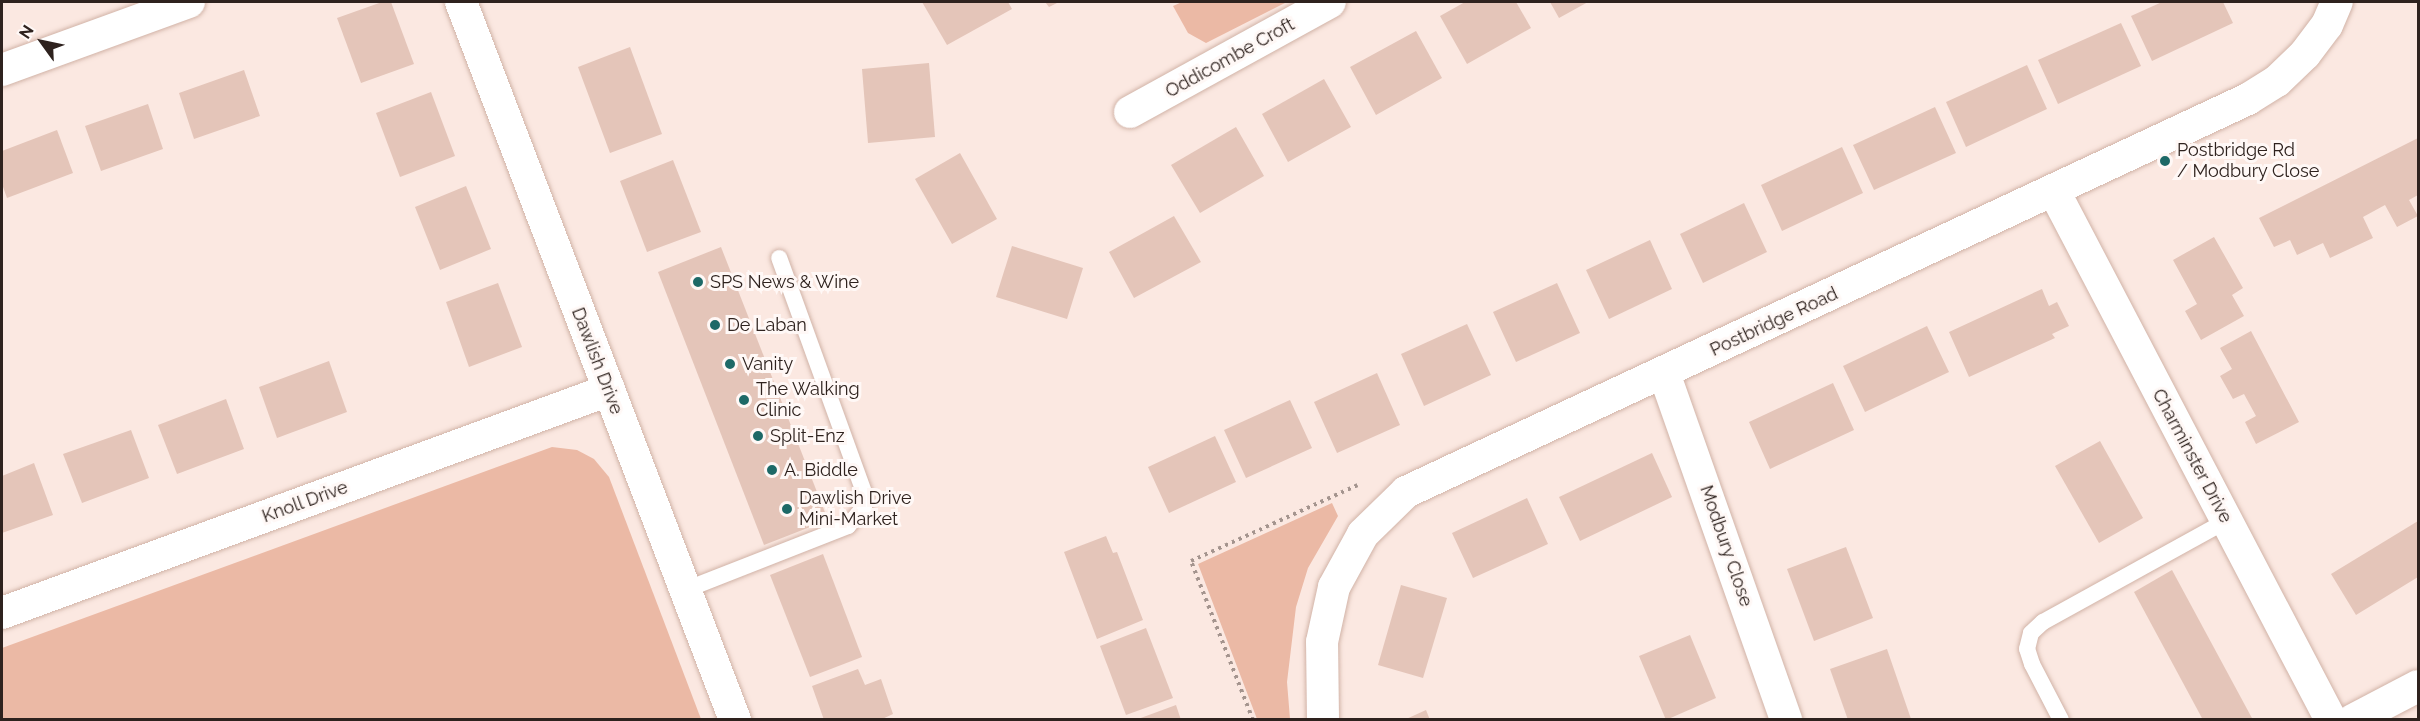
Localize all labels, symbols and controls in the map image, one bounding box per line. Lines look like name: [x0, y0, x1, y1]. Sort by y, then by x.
north arrow: [12, 12, 72, 72]
street label: Oddicombe Croft: [1162, 14, 1298, 102]
text: N: [15, 22, 38, 42]
place label: Postbridge Rd / Modbury Close: [2177, 140, 2320, 182]
marker: Postbridge Rd / Modbury Close: [2158, 154, 2172, 168]
place label: SPS News & Wine: [710, 271, 860, 293]
marker: SPS News & Wine: [691, 275, 705, 289]
street label: Postbridge Road: [1707, 283, 1841, 361]
street label: Dawlish Drive: [567, 305, 627, 417]
place label: De Laban: [727, 314, 807, 336]
marker: De Laban: [708, 318, 722, 332]
place label: Vanity: [742, 353, 793, 375]
marker: Vanity: [723, 357, 737, 371]
place label: The Walking Clinic: [756, 379, 860, 422]
street label: Charminster Drive: [2148, 385, 2236, 527]
marker: The Walking Clinic: [737, 393, 751, 407]
place label: Split-Enz: [770, 425, 845, 447]
marker: Split-Enz: [751, 429, 765, 443]
place label: A. Biddle: [784, 459, 858, 481]
marker: A. Biddle: [765, 463, 779, 477]
street label: Knoll Drive: [259, 476, 351, 528]
street label: Modbury Close: [1695, 482, 1757, 610]
place label: Dawlish Drive Mini-Market: [799, 488, 912, 530]
marker: Dawlish Drive Mini-Market: [780, 502, 794, 516]

